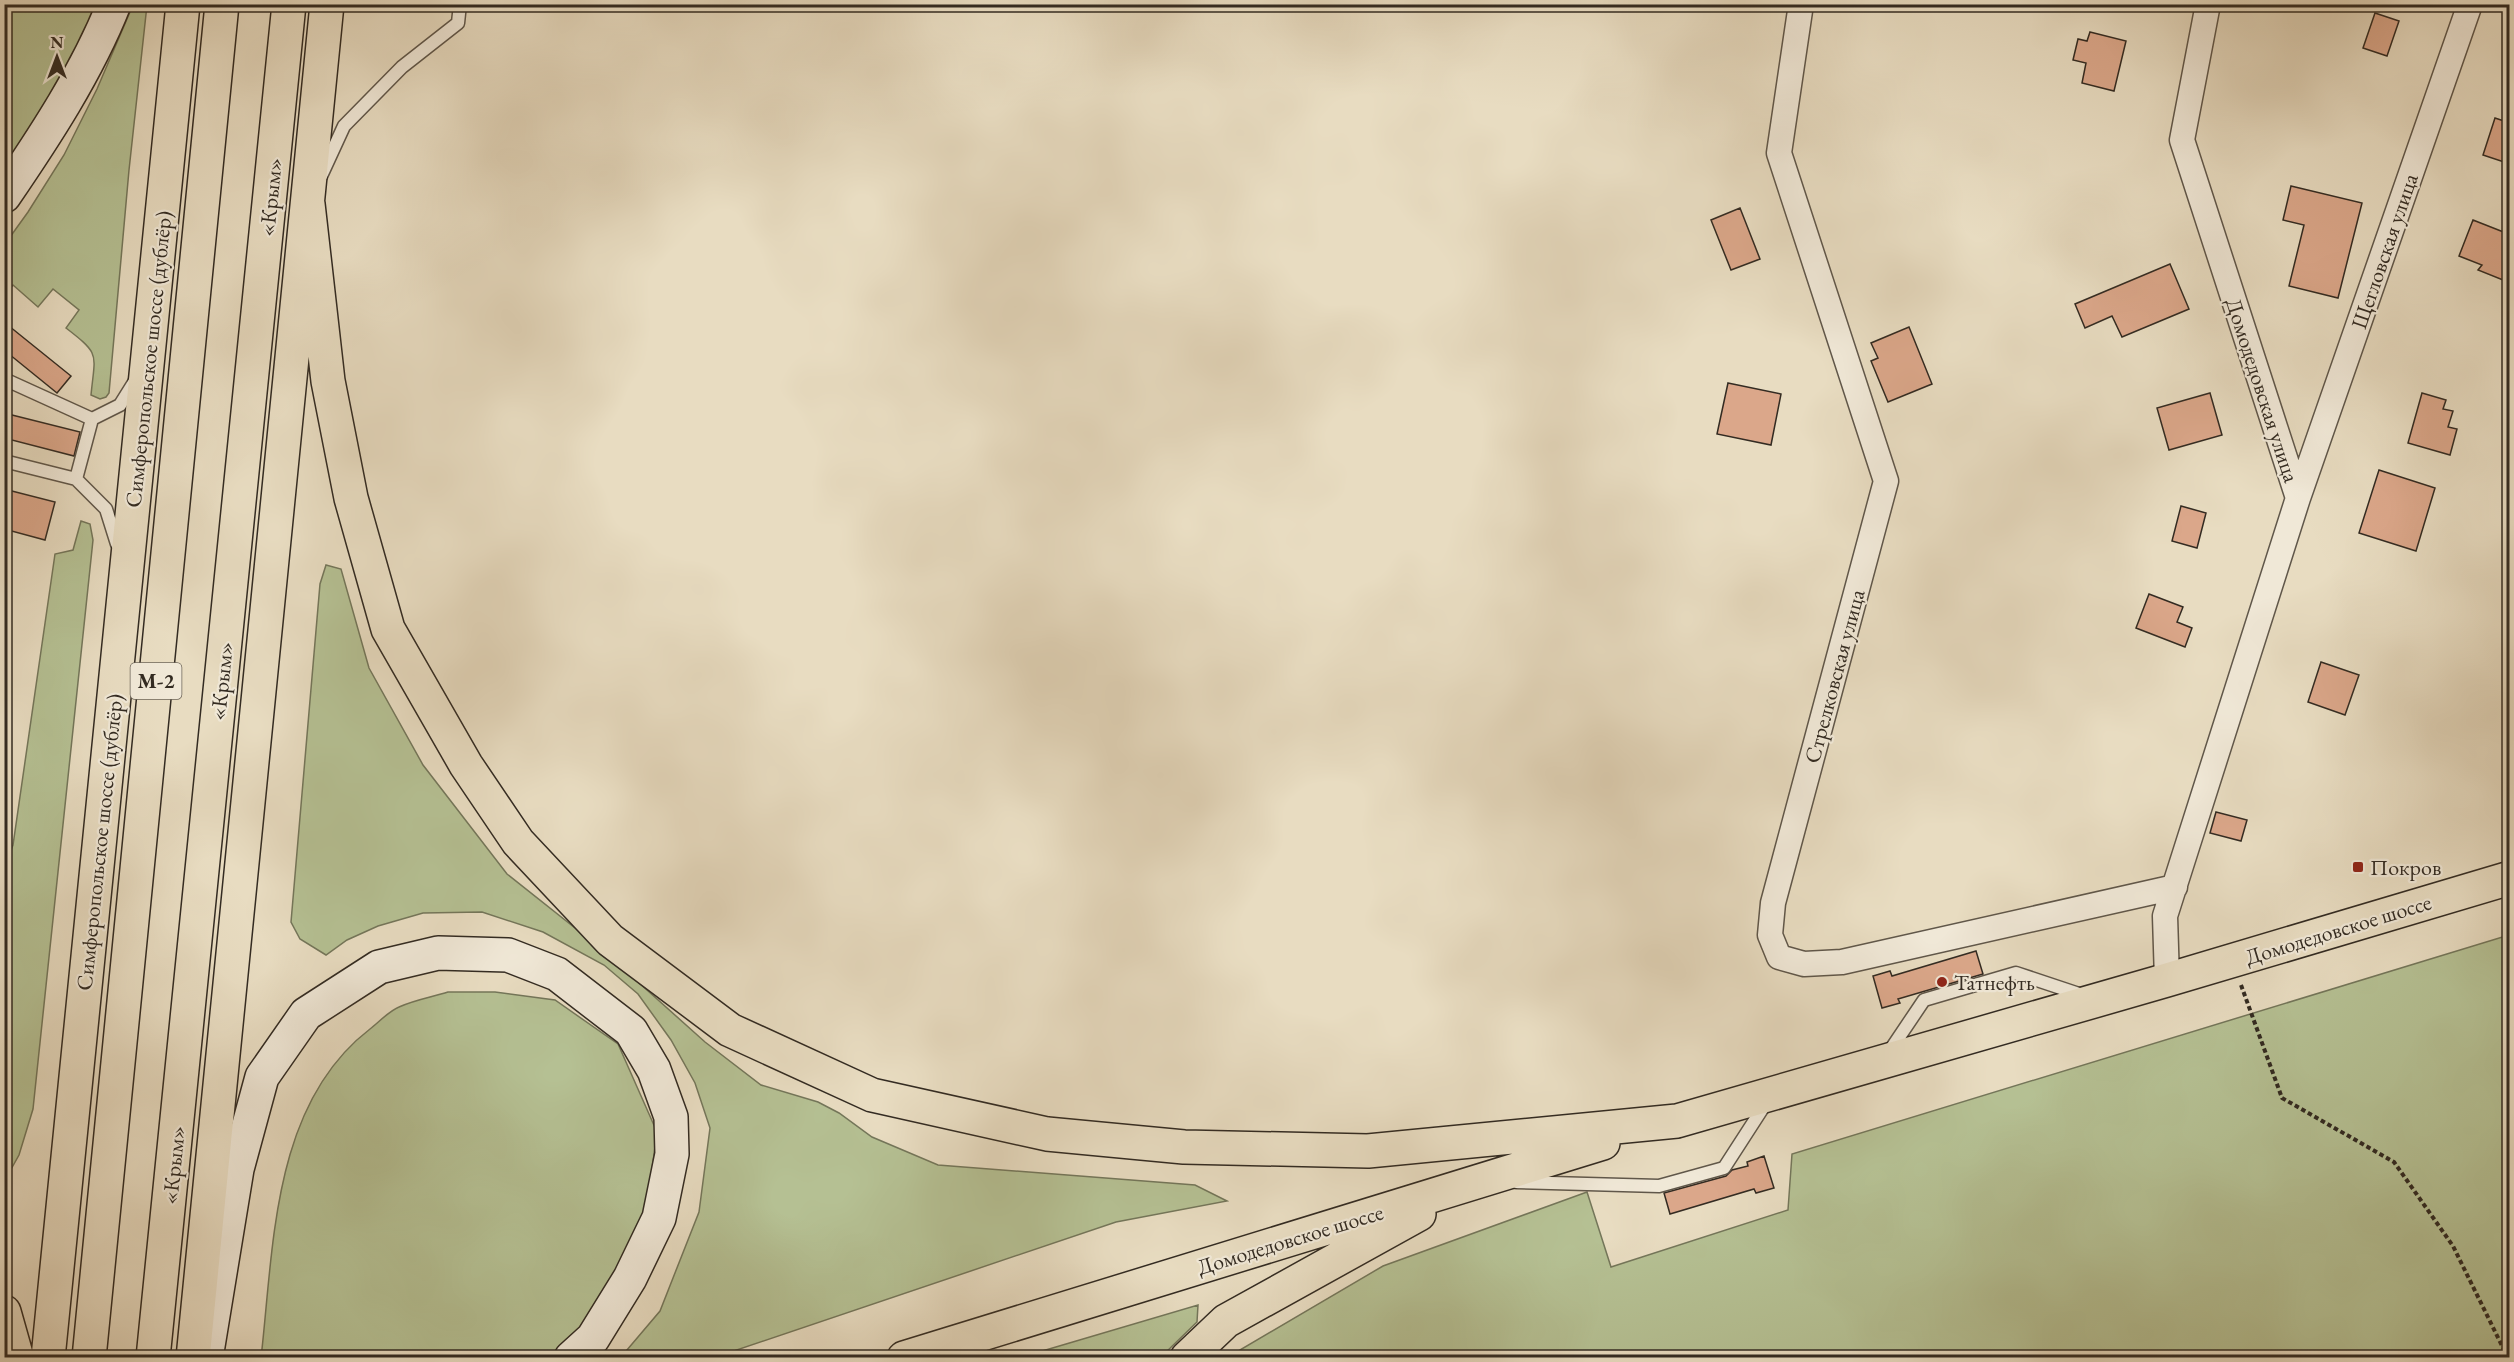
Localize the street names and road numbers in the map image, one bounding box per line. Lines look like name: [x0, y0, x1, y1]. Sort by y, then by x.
street label: «Крым»: [252, 156, 289, 238]
street label: Щегловская улица: [2344, 169, 2425, 333]
street label: Симферопольское шоссе (дублёр): [118, 209, 179, 509]
street label: Домодедовская улица: [2219, 294, 2306, 486]
street label: Стрелковская улица: [1797, 586, 1872, 766]
street label: «Крым»: [203, 640, 240, 722]
road number: М-2: [130, 663, 182, 699]
street label: Симферопольское шоссе (дублёр): [69, 692, 130, 992]
street label: Домодедовское шоссе: [2241, 887, 2435, 972]
street label: «Крым»: [155, 1124, 192, 1206]
street label: Домодедовское шоссе: [1193, 1197, 1387, 1282]

